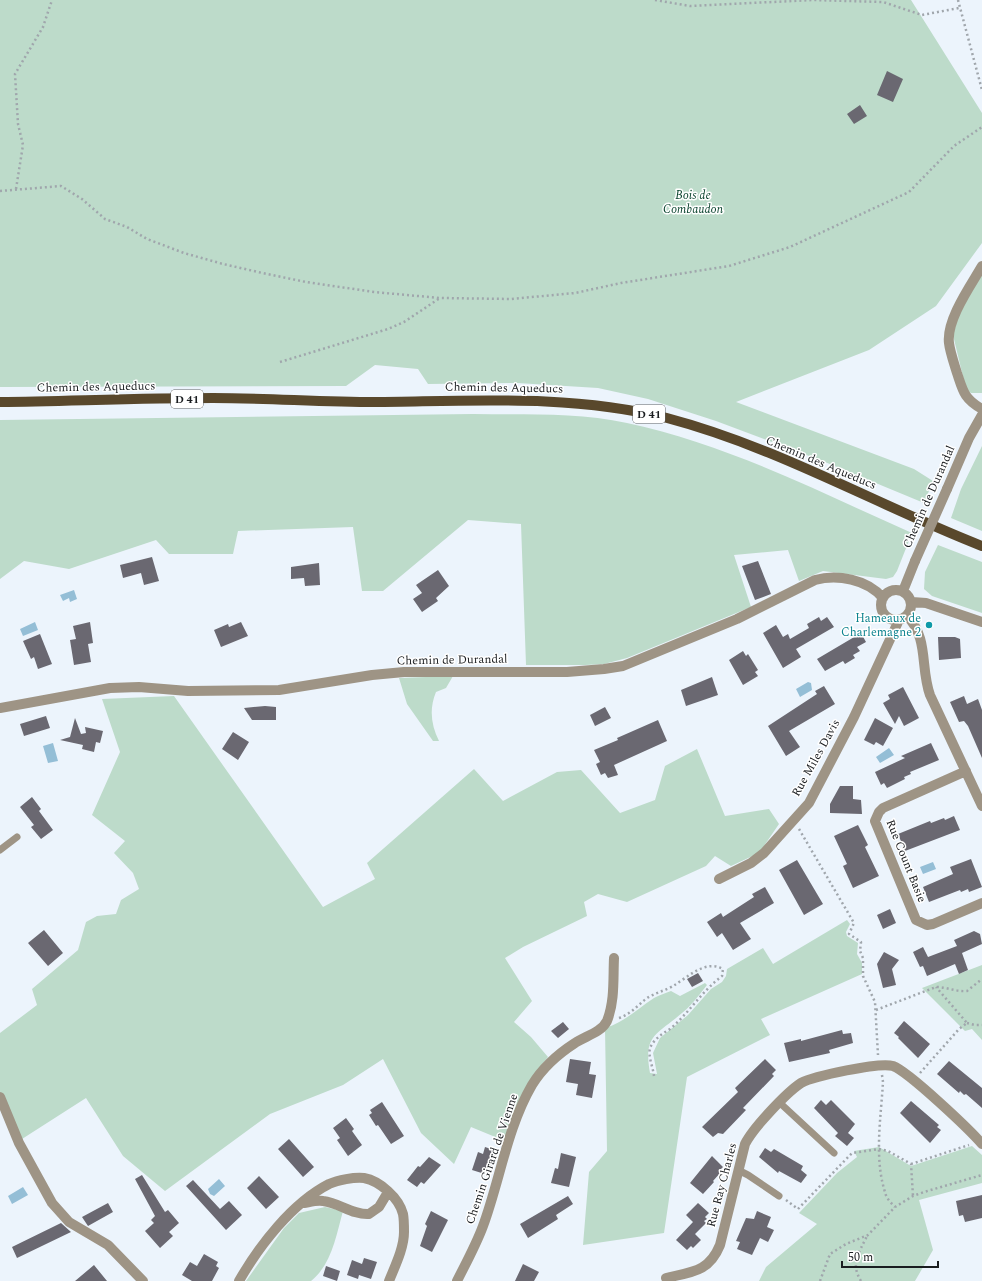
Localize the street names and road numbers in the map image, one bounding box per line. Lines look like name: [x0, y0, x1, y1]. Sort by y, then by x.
street label: Chemin des Aqueducs: [37, 376, 155, 398]
street label: Chemin des Aqueducs: [445, 377, 563, 399]
road number: D 41: [171, 390, 203, 408]
road number: D 41: [633, 405, 665, 423]
street label: Chemin des Aqueducs: [763, 431, 879, 495]
street label: Chemin de Durandal: [898, 443, 960, 551]
street label: Chemin de Durandal: [396, 650, 508, 670]
street label: Rue Miles Davis: [787, 716, 845, 800]
street label: Rue Count Basie: [881, 817, 931, 906]
street label: Chemin Girard de Vienne: [461, 1091, 523, 1227]
street label: Rue Ray Charles: [702, 1141, 742, 1229]

